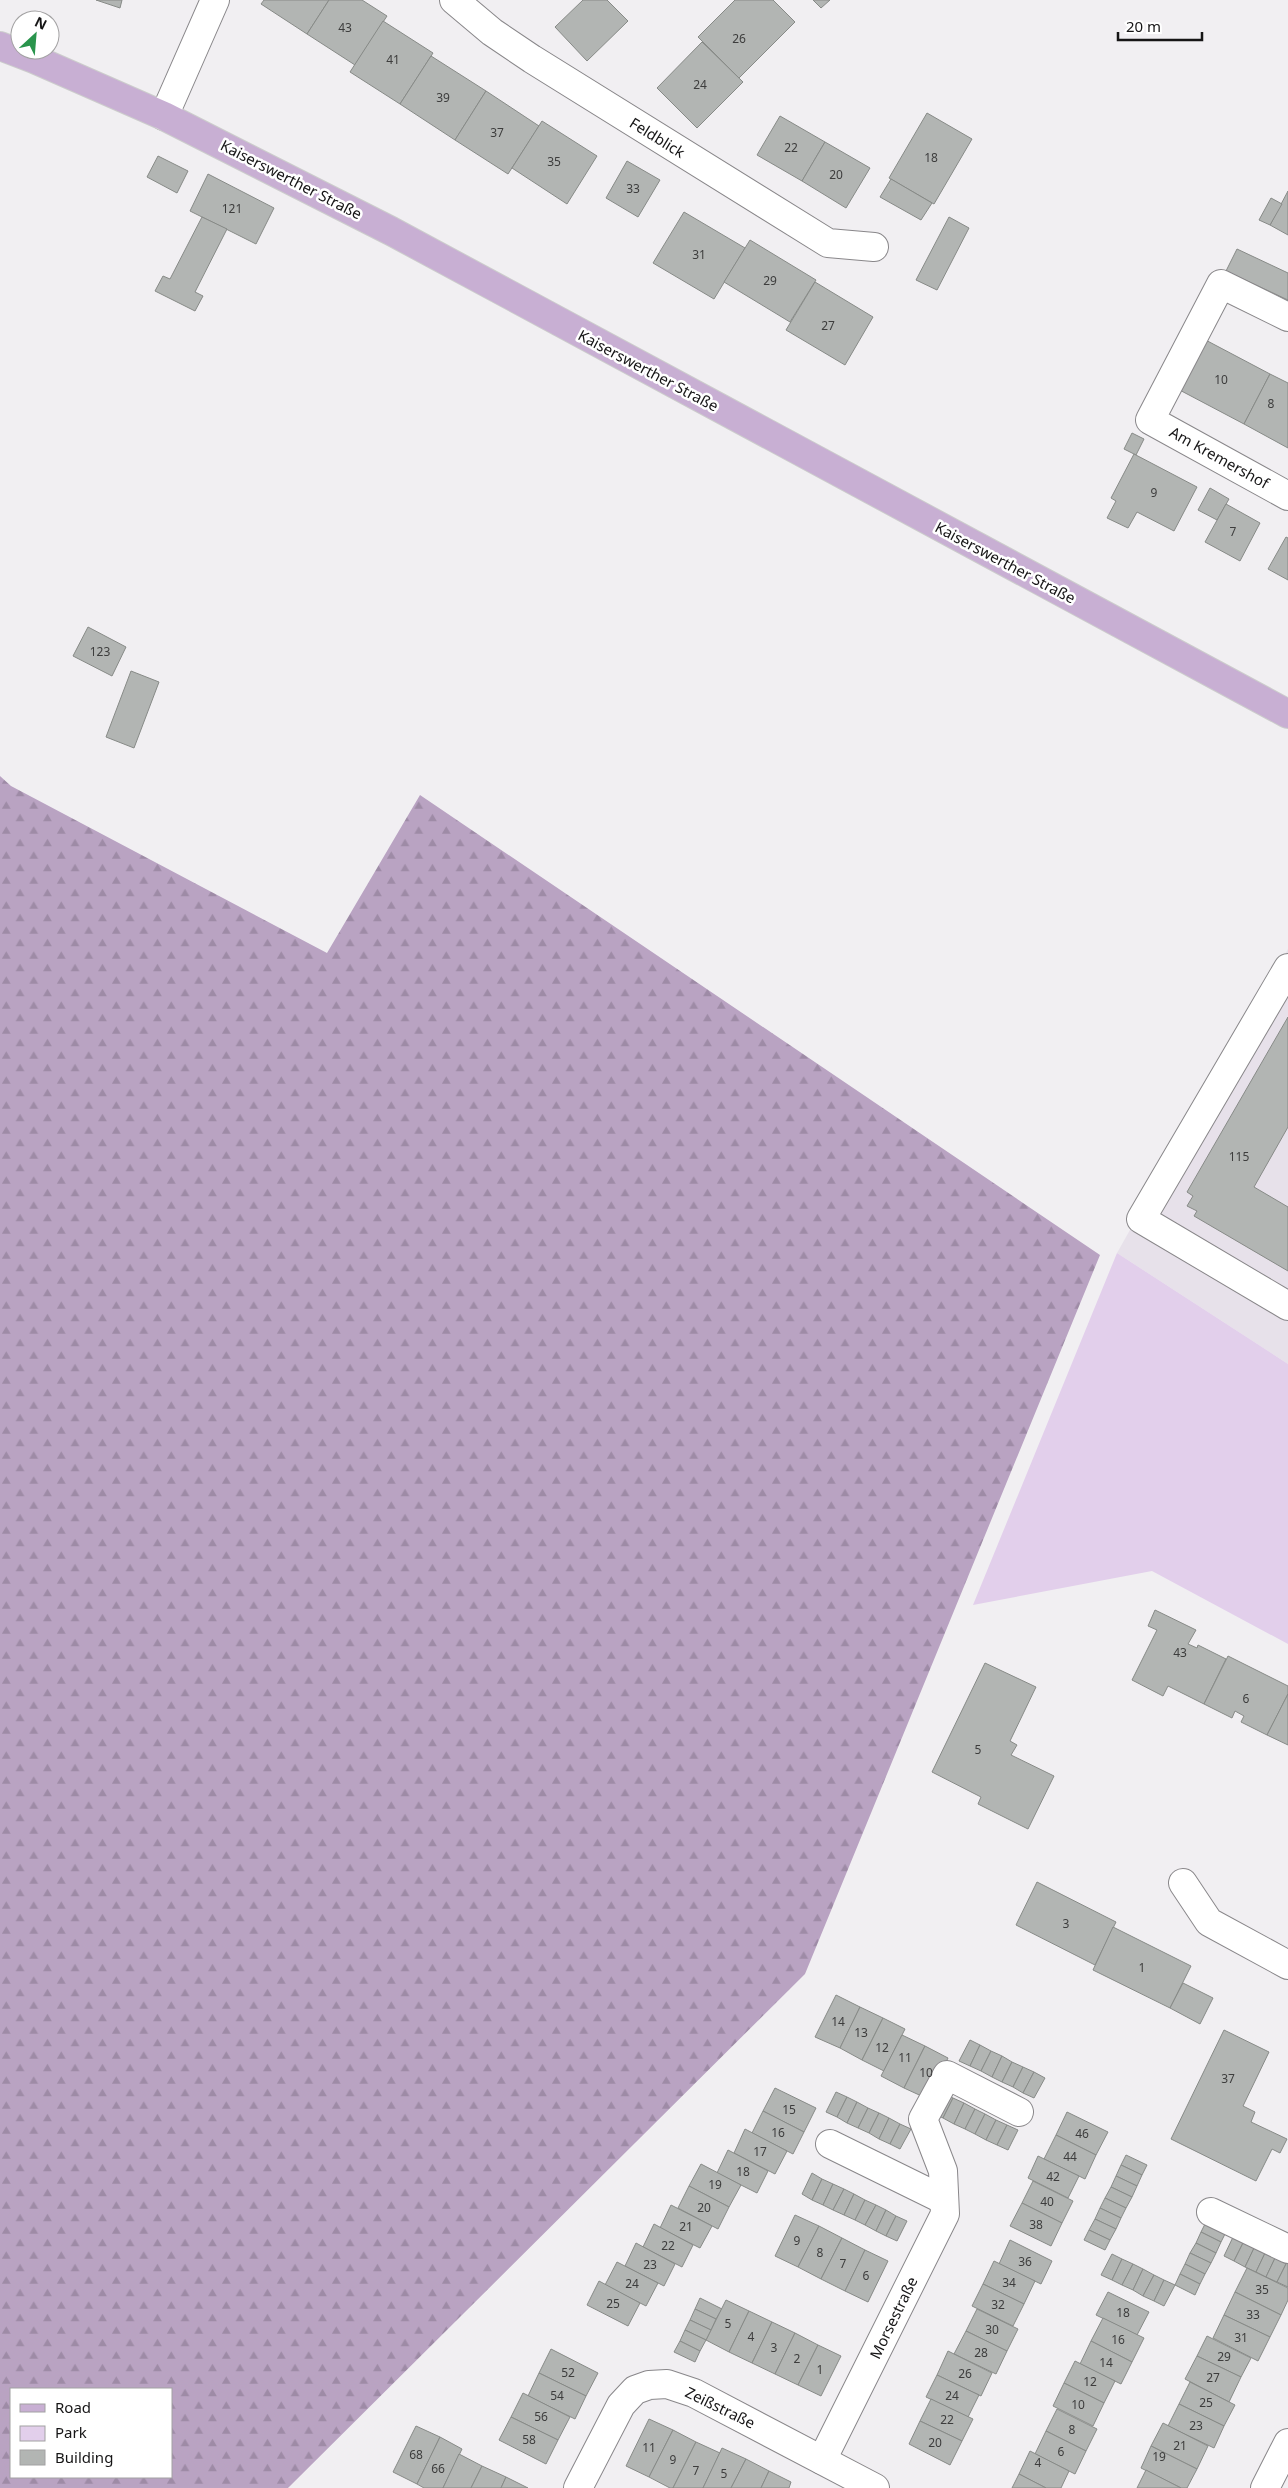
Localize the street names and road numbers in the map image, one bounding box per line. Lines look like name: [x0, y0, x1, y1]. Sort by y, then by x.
street label: Feldblick: [626, 112, 689, 162]
street label: Kaiserswerther Straße: [217, 135, 366, 223]
street label: Kaiserswerther Straße: [575, 325, 722, 416]
street label: Am Kremershof: [1166, 422, 1273, 493]
street label: Kaiserswerther Straße: [932, 517, 1079, 608]
street label: Morsestraße: [865, 2273, 922, 2362]
street label: Zeißstraße: [682, 2382, 759, 2433]

